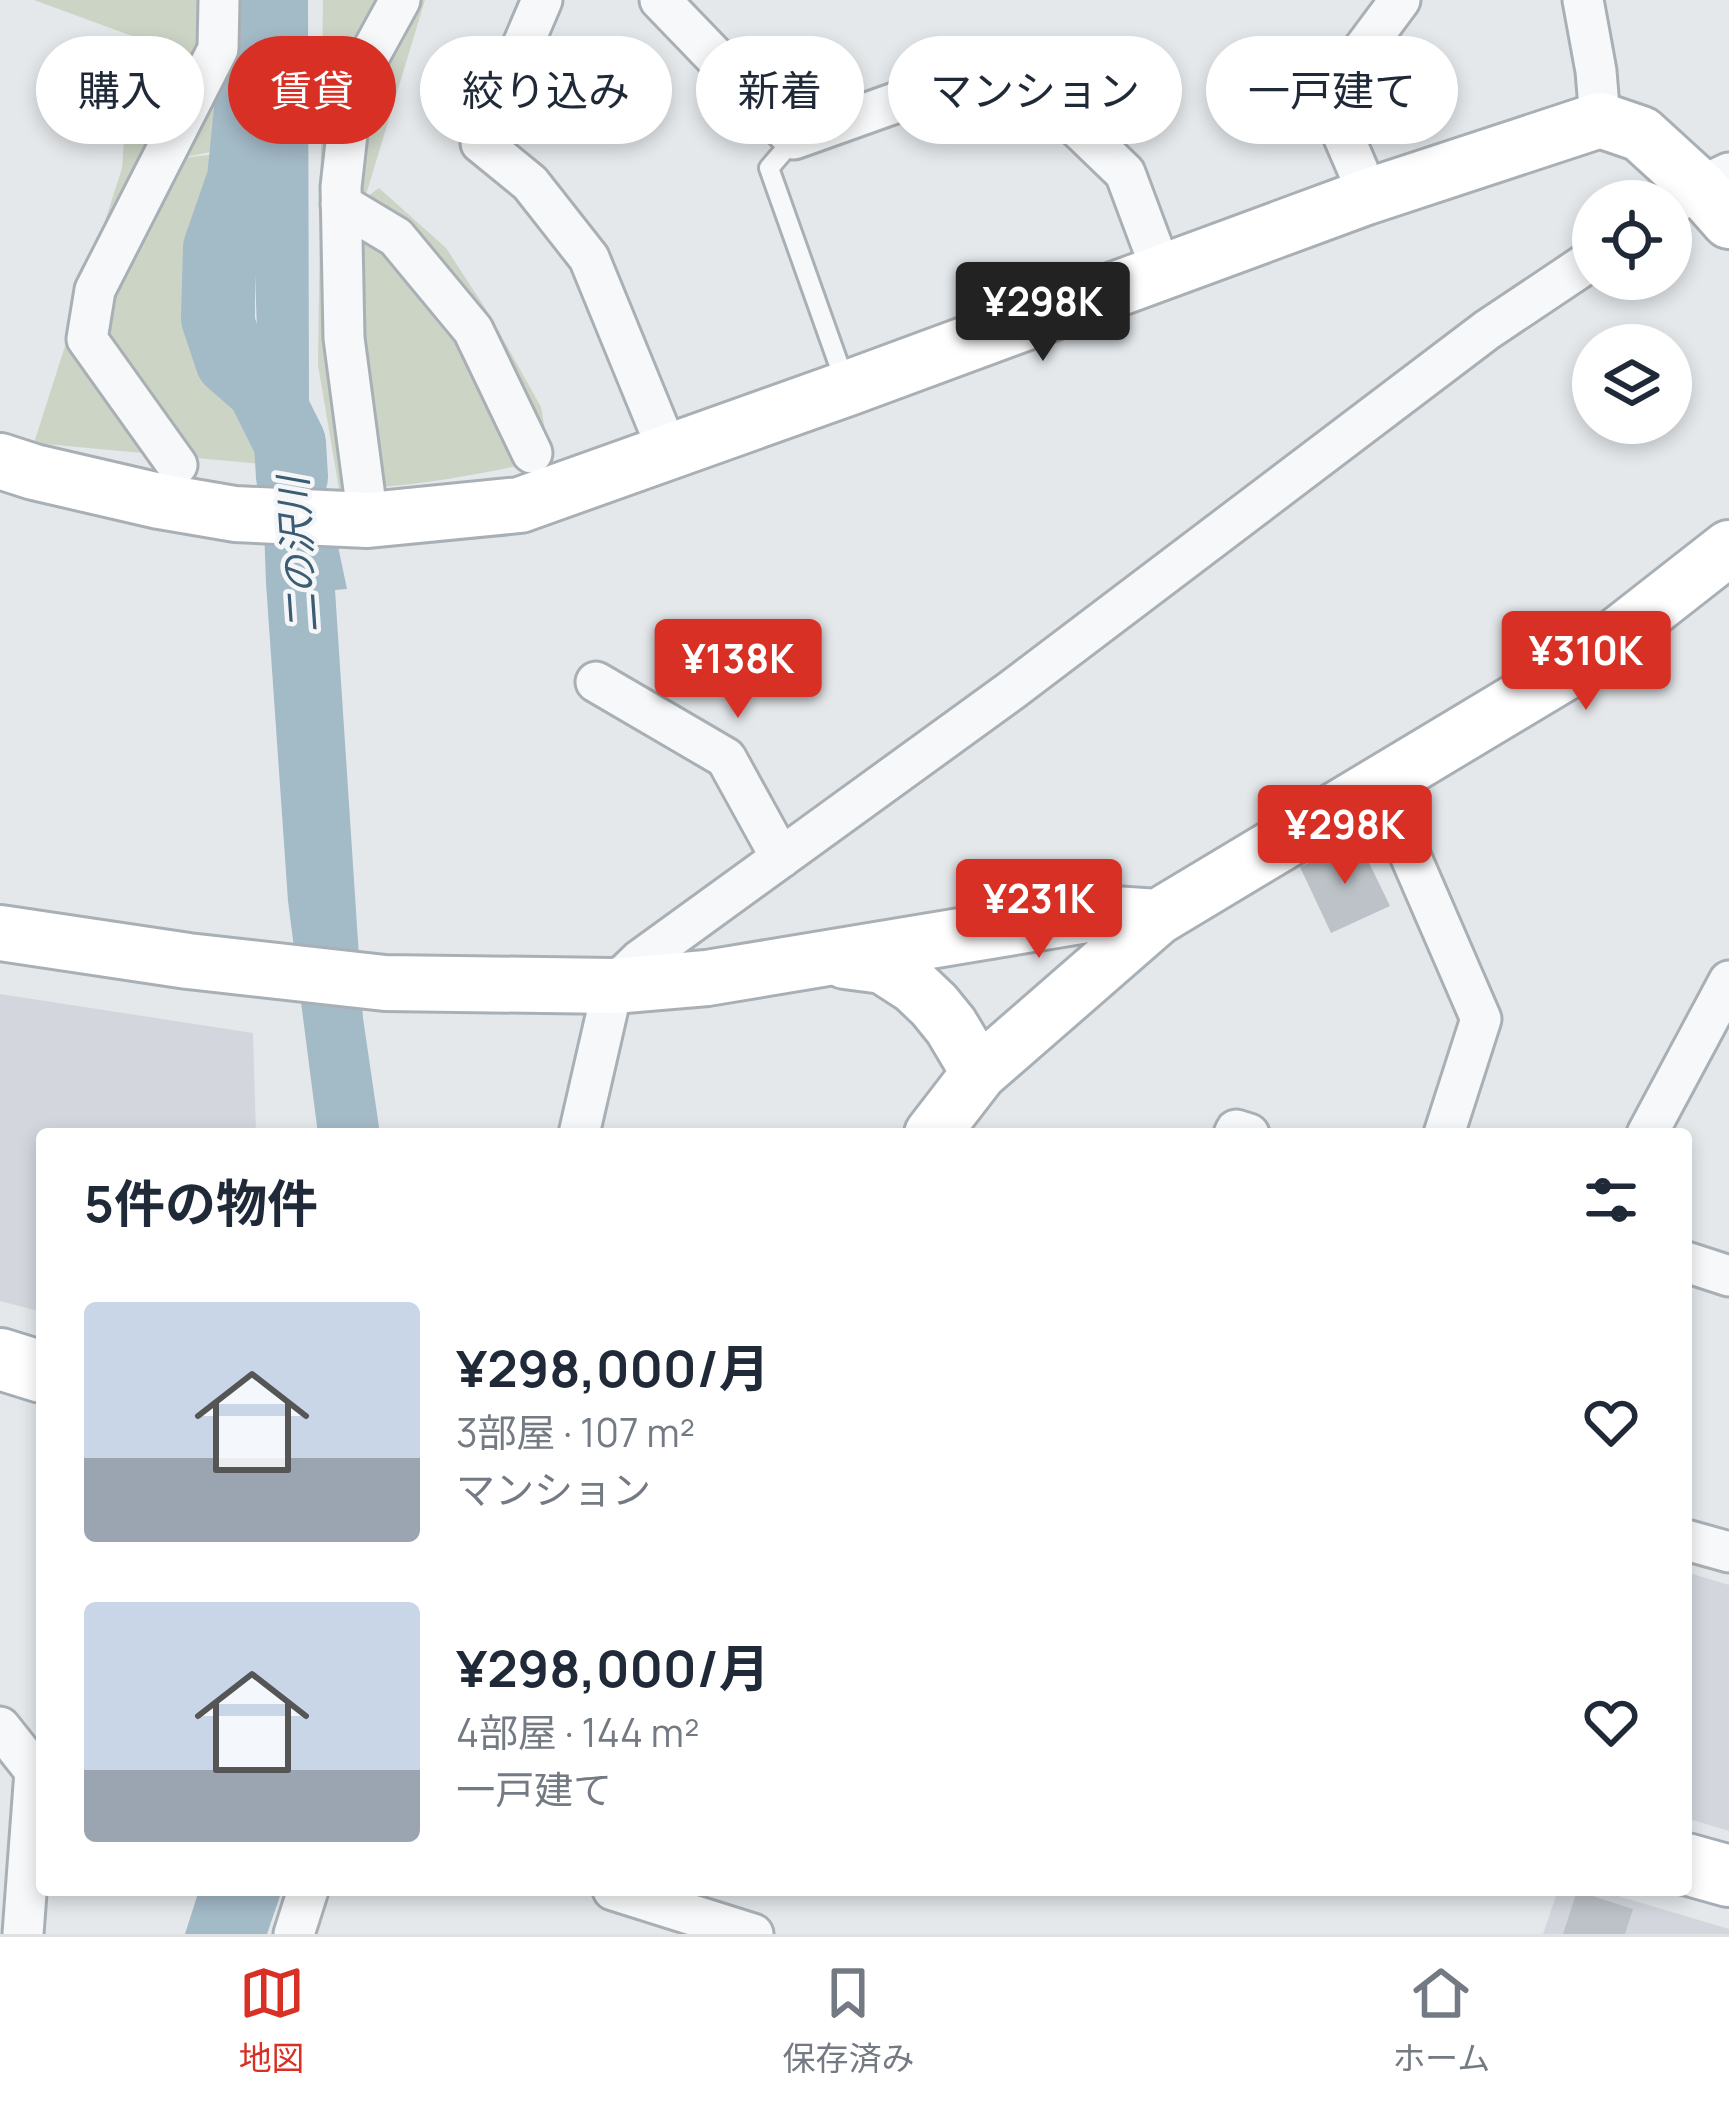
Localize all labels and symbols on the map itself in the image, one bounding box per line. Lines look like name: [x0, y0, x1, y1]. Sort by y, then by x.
pin: ¥298K: [959, 262, 1127, 364]
water label: 二の沢川: [264, 471, 329, 635]
pin: ¥310K: [1502, 611, 1670, 713]
pin: ¥138K: [654, 619, 822, 721]
pin: ¥298K: [1261, 785, 1429, 887]
pin: ¥231K: [955, 859, 1123, 961]

